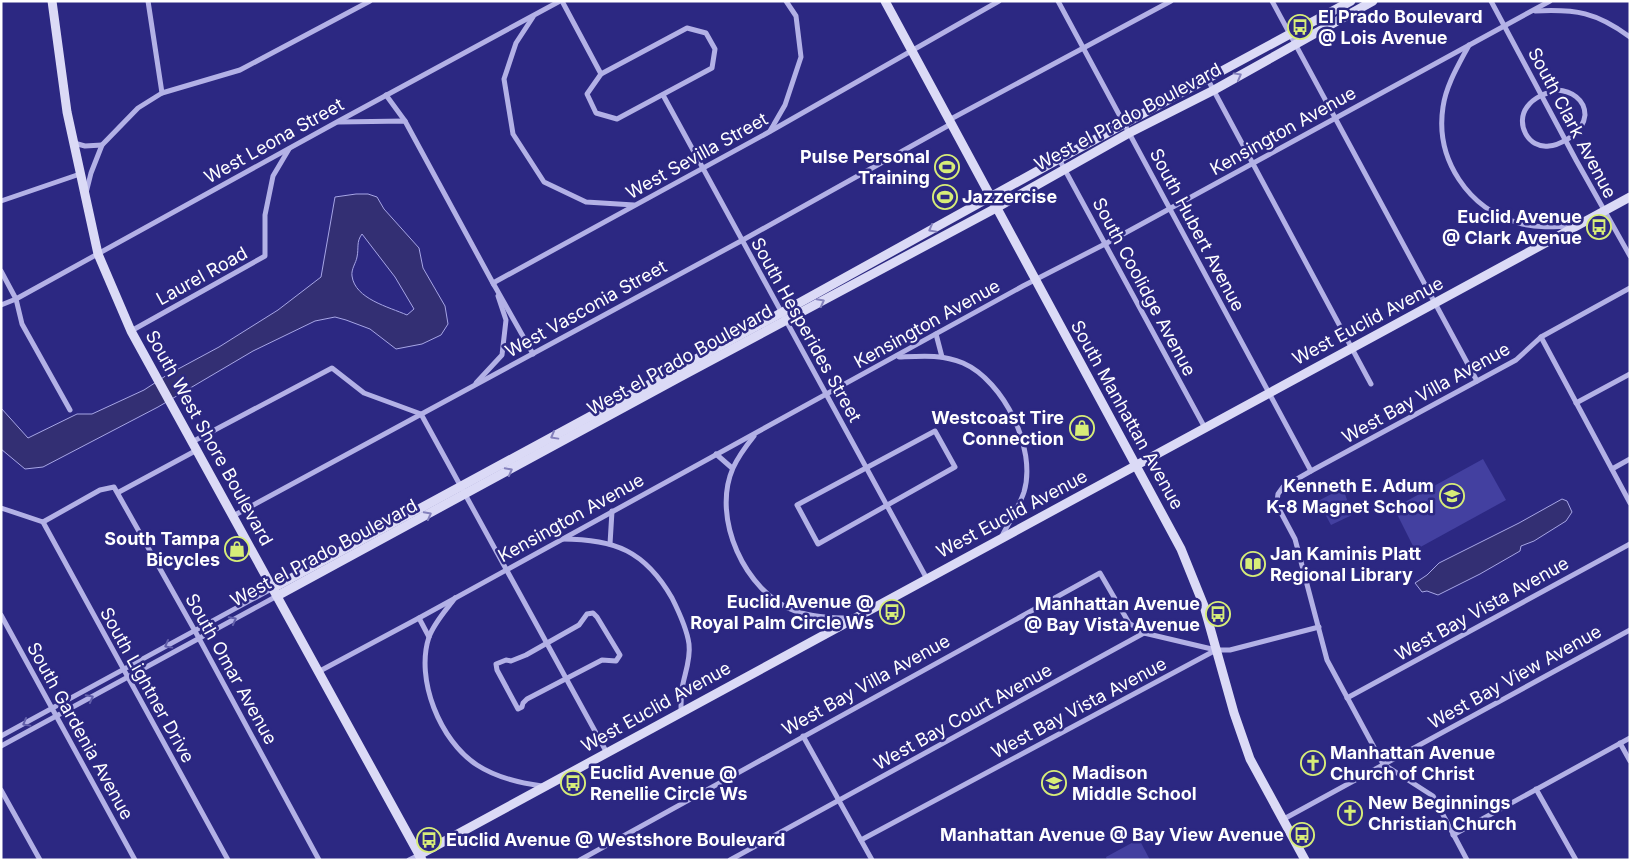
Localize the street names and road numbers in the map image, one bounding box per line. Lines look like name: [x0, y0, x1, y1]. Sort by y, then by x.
street label: South Clark Avenue: [1524, 44, 1621, 202]
street label: West el Prado Boulevard: [1031, 58, 1225, 175]
street label: Kensington Avenue: [1206, 82, 1359, 179]
street label: West Leona Street: [201, 94, 347, 188]
street label: West Sevilla Street: [622, 108, 771, 203]
street label: South Hubert Avenue: [1146, 145, 1249, 315]
street label: South Coolidge Avenue: [1088, 194, 1200, 379]
street label: South Hesperides Street: [747, 234, 866, 426]
street label: Laurel Road: [153, 242, 251, 309]
street label: West Vasconia Street: [502, 255, 670, 362]
street label: West Euclid Avenue: [1289, 272, 1447, 369]
street label: Kensington Avenue: [850, 275, 1003, 372]
street label: West el Prado Boulevard: [584, 300, 776, 419]
street label: South Manhattan Avenue: [1067, 317, 1188, 513]
street label: South West Shore Boulevard: [141, 327, 277, 549]
street label: West Bay Villa Avenue: [1338, 338, 1513, 447]
street label: West Euclid Avenue: [933, 465, 1091, 562]
street label: Kensington Avenue: [494, 469, 647, 566]
street label: West el Prado Boulevard: [227, 494, 421, 611]
street label: West Bay Vista Avenue: [1391, 552, 1572, 665]
street label: South Omar Avenue: [181, 590, 282, 748]
street label: South Lightner Drive: [96, 603, 199, 766]
street label: West Bay View Avenue: [1425, 620, 1605, 733]
street label: West Bay Villa Avenue: [778, 630, 953, 739]
street label: South Gardenia Avenue: [23, 638, 138, 823]
street label: West Bay Vista Avenue: [988, 652, 1170, 763]
street label: West Euclid Avenue: [577, 657, 734, 756]
street label: West Bay Court Avenue: [870, 659, 1055, 774]

